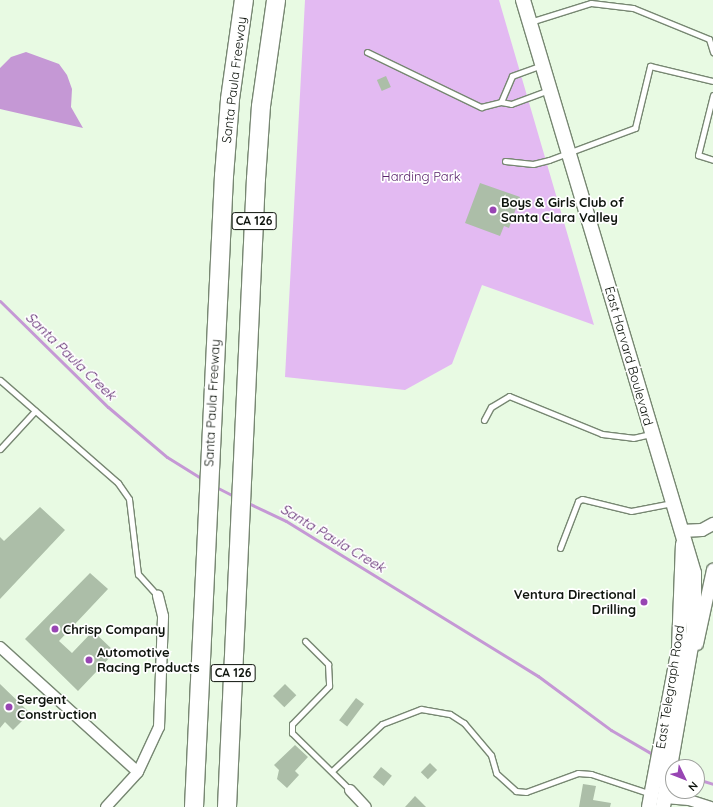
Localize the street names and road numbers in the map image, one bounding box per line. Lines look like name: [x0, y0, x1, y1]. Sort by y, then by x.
street label: Santa Paula Freeway: [218, 16, 250, 144]
road number: CA 126: [231, 211, 277, 231]
street label: East Harvard Boulevard: [602, 285, 656, 427]
street label: Santa Paula Freeway: [201, 339, 223, 467]
street label: East Telegraph Road: [653, 624, 687, 750]
road number: CA 126: [210, 663, 256, 683]

